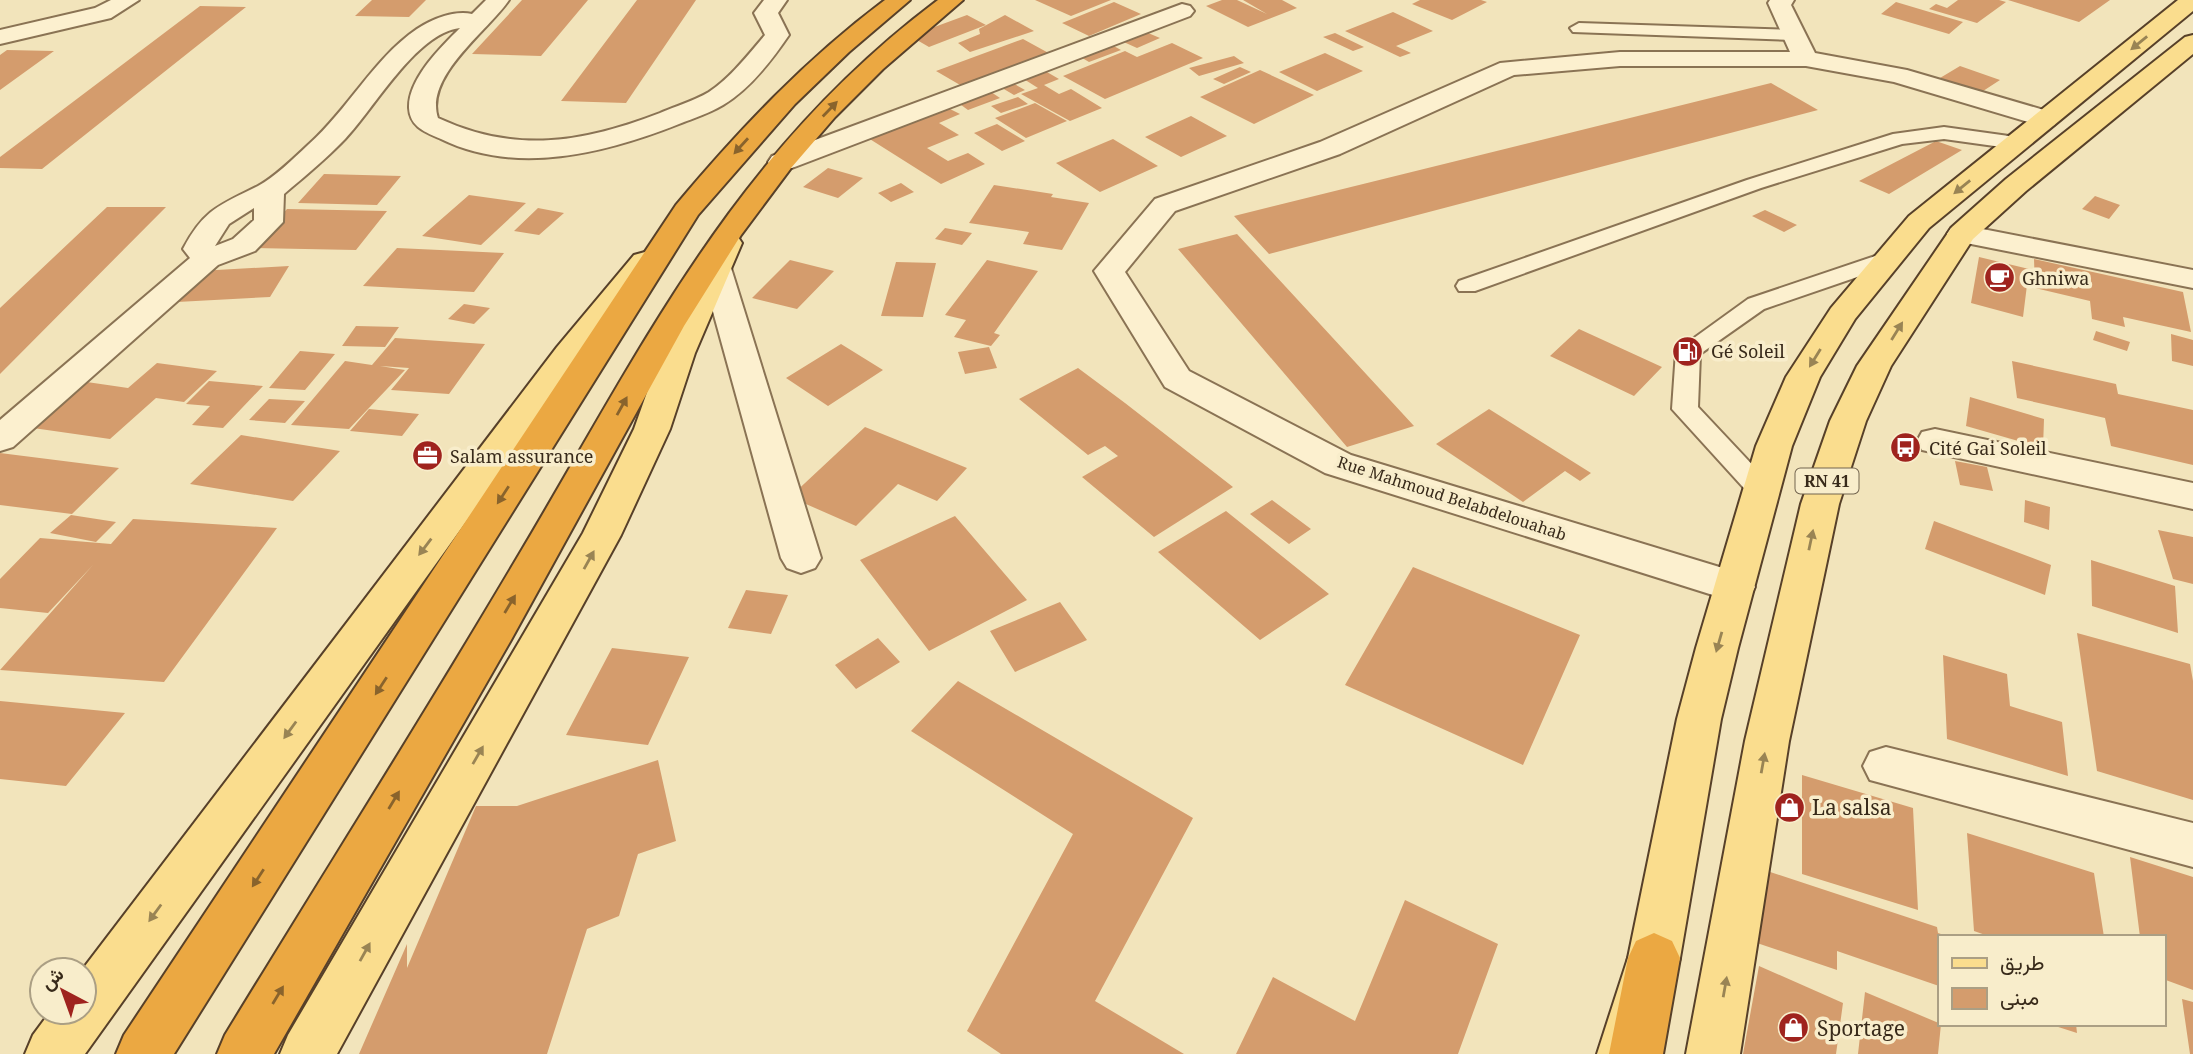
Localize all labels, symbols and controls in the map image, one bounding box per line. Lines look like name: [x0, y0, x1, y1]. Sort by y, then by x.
one-way arrow: [2130, 35, 2147, 50]
one-way arrow: [821, 100, 838, 117]
one-way arrow: [734, 137, 749, 154]
one-way arrow: [1954, 179, 1972, 194]
cafe icon: Ghniwa: [1982, 261, 2016, 295]
place label: Ghniwa: [2022, 266, 2089, 290]
one-way arrow: [1890, 321, 1903, 341]
fuel station icon: Gé Soleil: [1671, 334, 1705, 368]
place label: Gé Soleil: [1711, 339, 1785, 363]
one-way arrow: [1808, 348, 1821, 368]
one-way arrow: [616, 396, 628, 416]
bus stop icon: Cité Gai Soleil: [1889, 431, 1923, 465]
place label: Cité Gai Soleil: [1929, 436, 2047, 460]
office icon: Salam assurance: [410, 439, 444, 473]
place label: Salam assurance: [450, 444, 593, 468]
street label: Rue Mahmoud Belabdelouahab: [1335, 451, 1569, 545]
road number: RN 41: [1796, 468, 1858, 494]
one-way arrow: [497, 485, 510, 504]
one-way arrow: [1806, 529, 1817, 551]
one-way arrow: [419, 538, 433, 556]
one-way arrow: [583, 550, 594, 570]
one-way arrow: [504, 594, 517, 613]
one-way arrow: [1713, 632, 1723, 653]
one-way arrow: [374, 677, 387, 696]
one-way arrow: [284, 721, 298, 739]
one-way arrow: [472, 745, 485, 764]
one-way arrow: [1758, 752, 1769, 774]
one-way arrow: [388, 790, 401, 809]
shop icon: La salsa: [1772, 790, 1806, 824]
place label: La salsa: [1812, 793, 1891, 821]
one-way arrow: [251, 869, 265, 887]
one-way arrow: [149, 904, 163, 922]
legend: [1938, 935, 2165, 1026]
one-way arrow: [359, 942, 371, 962]
text: طريق: [2000, 948, 2045, 976]
north arrow: [28, 956, 98, 1026]
text: ش: [35, 961, 69, 995]
one-way arrow: [1720, 976, 1731, 998]
text: مبنى: [2000, 983, 2039, 1011]
one-way arrow: [272, 986, 285, 1005]
shop icon: Sportage: [1777, 1011, 1811, 1045]
place label: Sportage: [1817, 1014, 1905, 1042]

